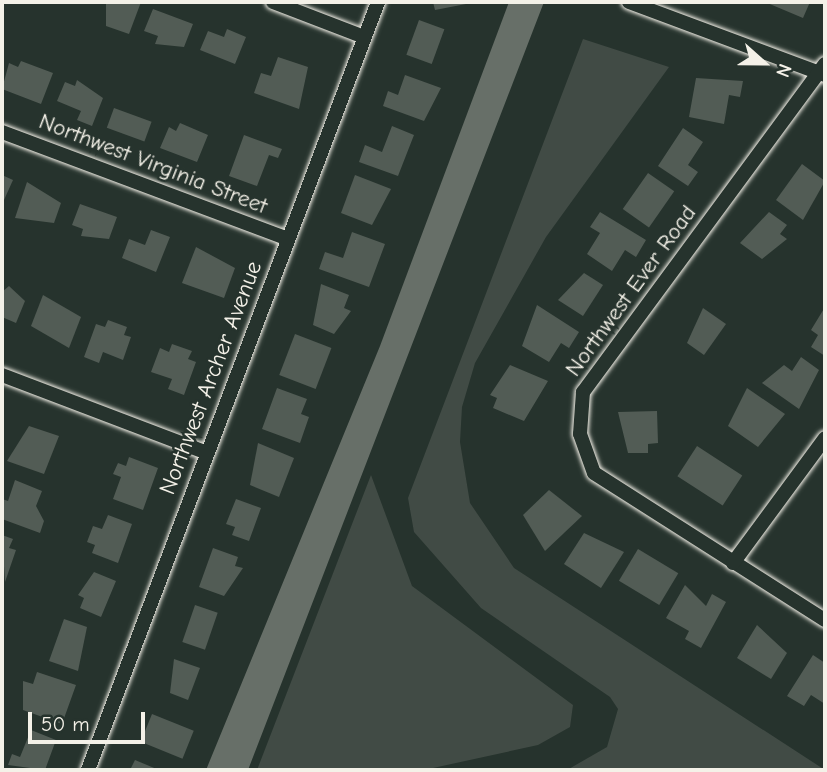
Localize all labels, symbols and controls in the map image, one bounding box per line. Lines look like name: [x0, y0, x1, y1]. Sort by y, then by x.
north arrow: [729, 28, 799, 98]
text: N: [771, 61, 796, 80]
street label: Northwest Virginia Street: [35, 108, 271, 220]
street label: Northwest Ever Road: [560, 200, 702, 382]
street label: Northwest Archer Avenue: [154, 257, 268, 499]
scale bar: [32, 698, 149, 742]
text: 50 m: [41, 712, 90, 736]

